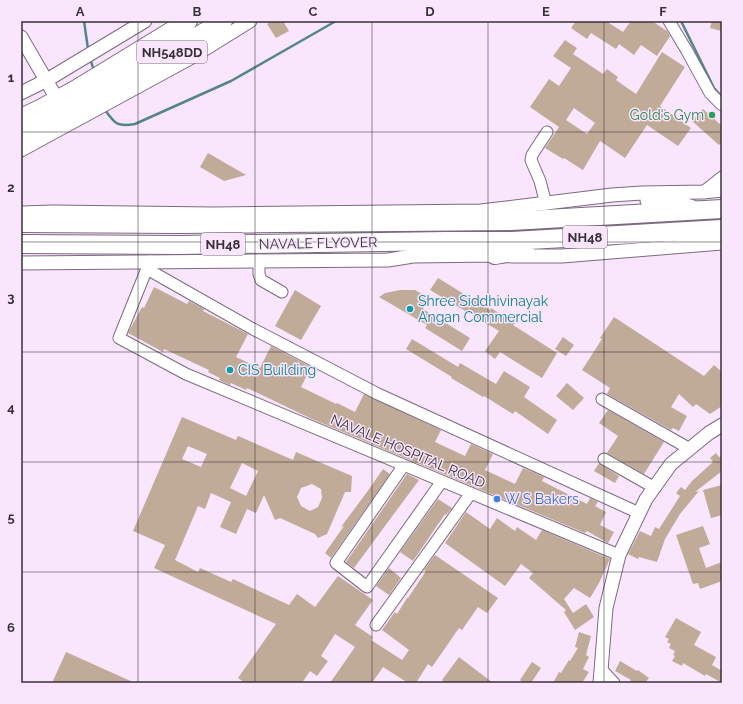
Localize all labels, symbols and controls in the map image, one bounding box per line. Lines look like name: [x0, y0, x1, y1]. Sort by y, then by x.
text: A: [76, 4, 85, 19]
text: B: [193, 4, 202, 19]
text: C: [309, 4, 318, 19]
text: D: [425, 4, 435, 19]
text: E: [542, 4, 550, 19]
text: F: [659, 4, 667, 19]
road number: NH548DD: [137, 41, 207, 63]
text: 1: [8, 70, 15, 85]
place label: Gold's Gym: [630, 107, 704, 123]
marker: Gold's Gym: [707, 110, 717, 120]
text: 2: [7, 180, 15, 195]
road number: NH48: [563, 226, 607, 248]
road number: NH48: [201, 233, 245, 255]
street label: NAVALE FLYOVER: [259, 234, 377, 252]
text: 3: [7, 290, 15, 305]
place label: Shree Siddhivinayak Angan Commercial: [418, 293, 549, 325]
marker: Shree Siddhivinayak Angan Commercial: [405, 304, 415, 314]
place label: CIS Building: [238, 362, 316, 378]
marker: CIS Building: [225, 365, 235, 375]
text: 4: [7, 400, 15, 415]
street label: NAVALE HOSPITAL ROAD: [328, 411, 488, 491]
place label: W S Bakers: [505, 491, 579, 507]
marker: W S Bakers: [492, 494, 502, 504]
text: 5: [7, 510, 15, 525]
text: 6: [7, 620, 15, 635]

